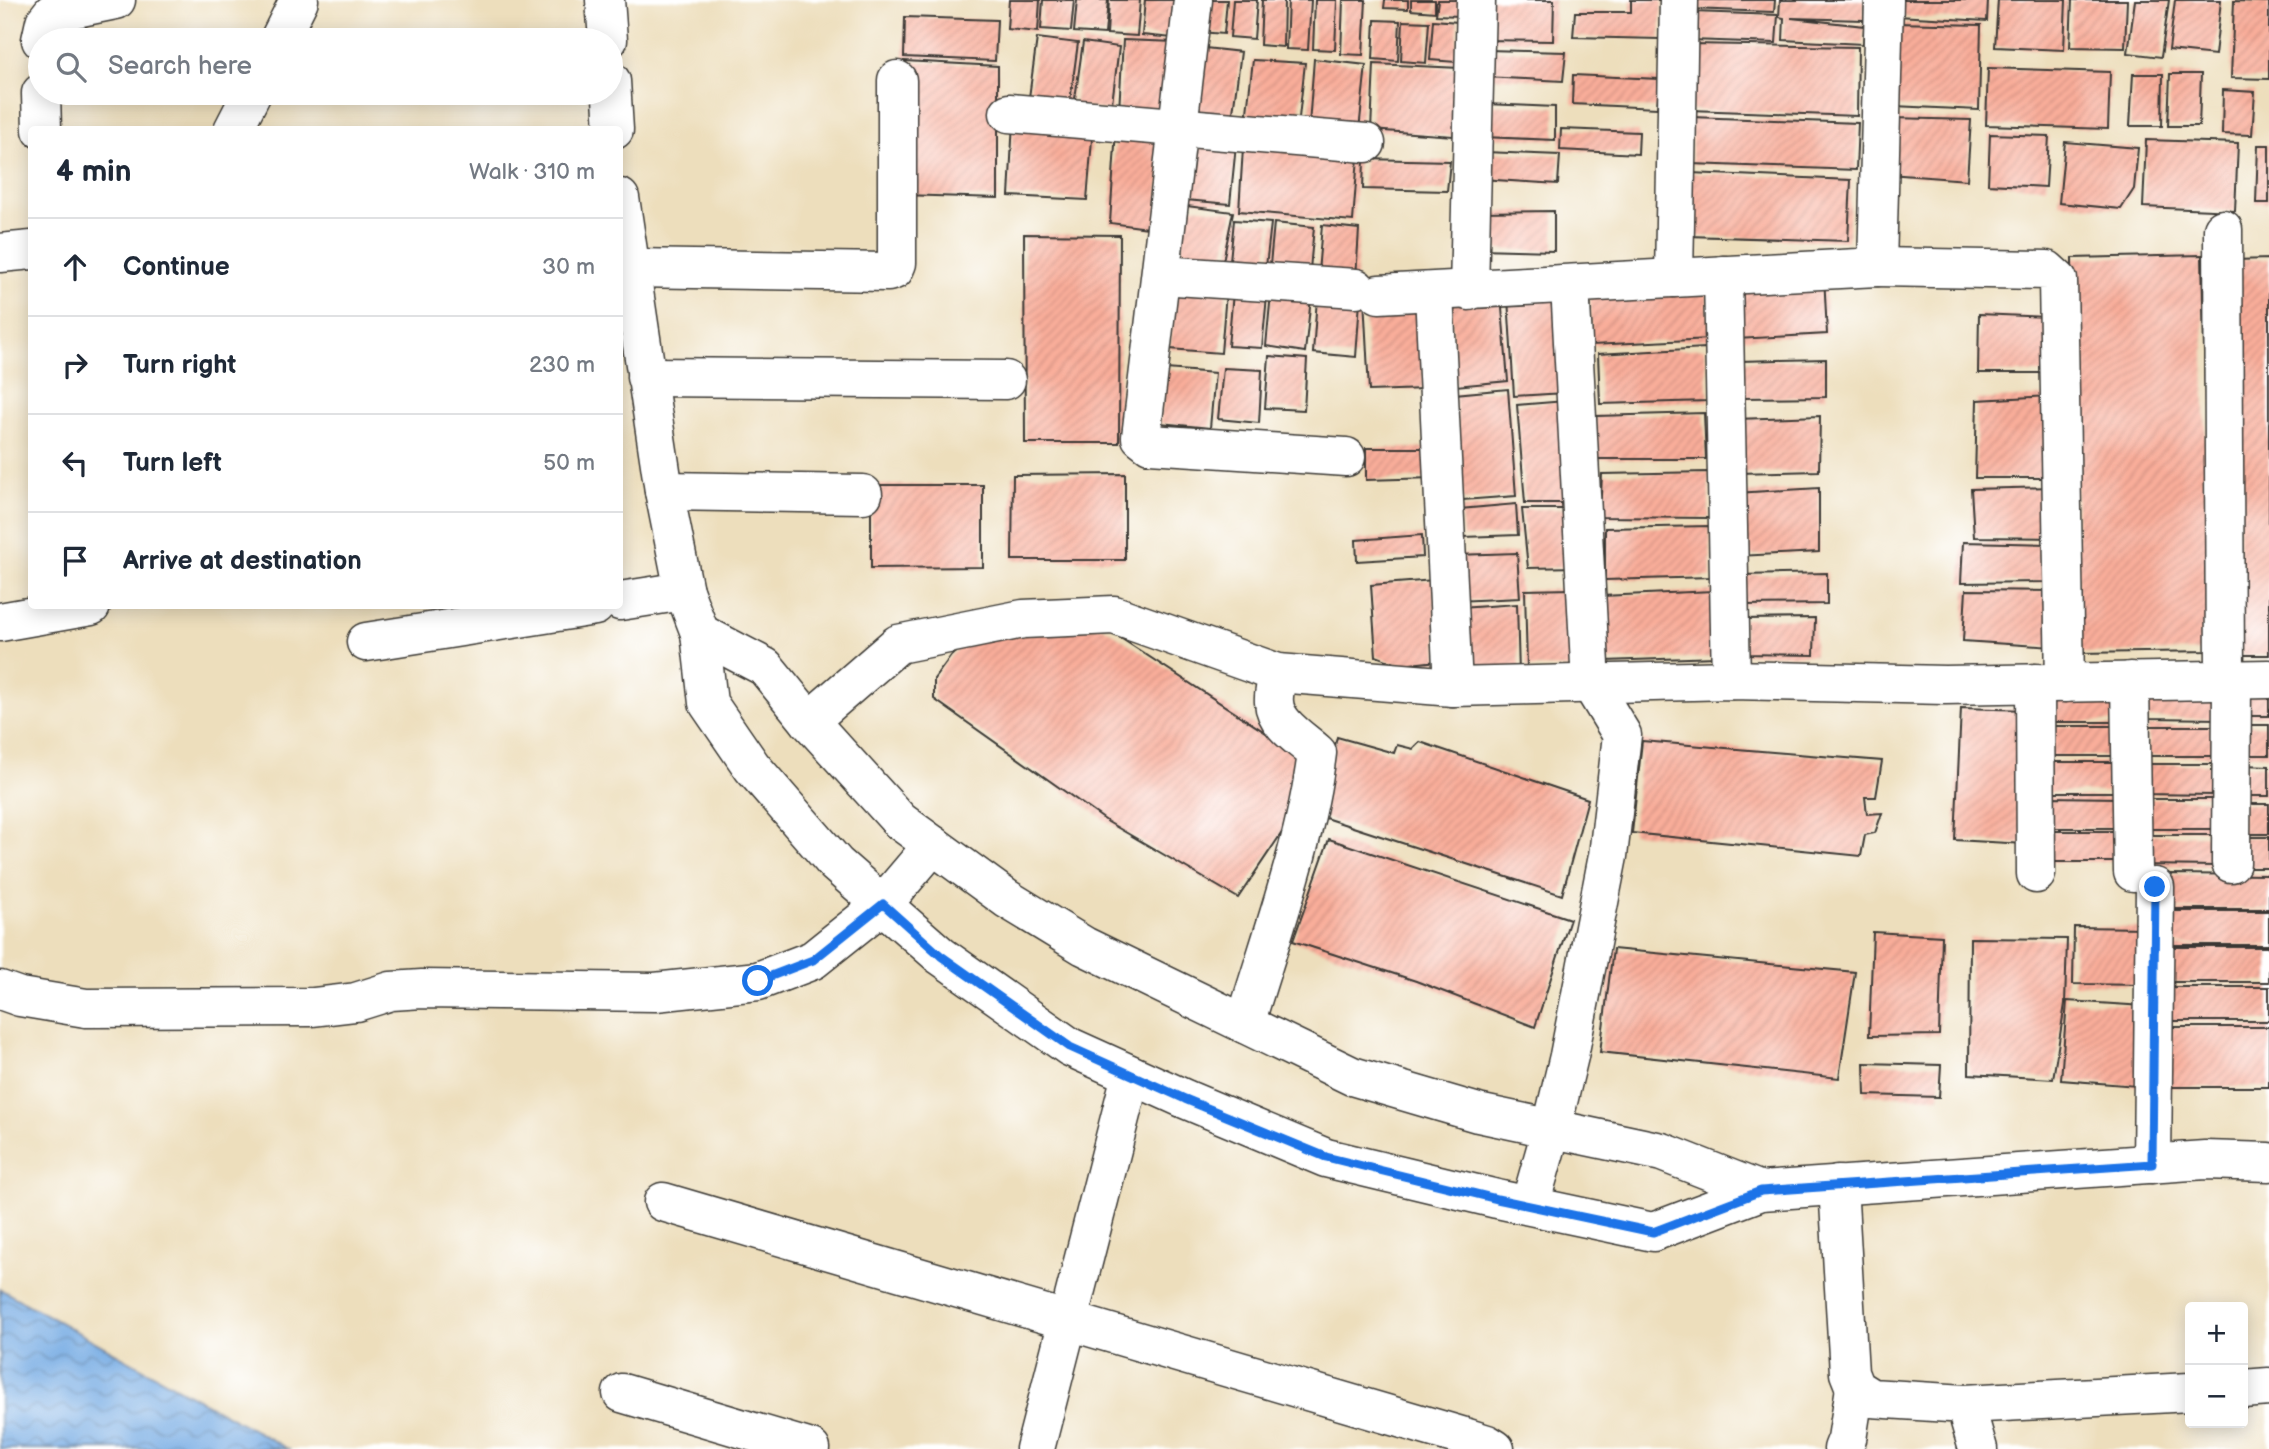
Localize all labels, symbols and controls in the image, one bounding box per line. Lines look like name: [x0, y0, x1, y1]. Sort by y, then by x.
search box: [28, 28, 623, 105]
icon: search: [52, 48, 90, 86]
text: Search here: [108, 51, 252, 82]
text: 4 min: [56, 154, 131, 190]
text: Walk · 310 m: [469, 158, 595, 186]
icon: ahead: [56, 248, 94, 286]
text: Continue: [123, 252, 230, 283]
text: 30 m: [542, 253, 595, 281]
icon: right: [56, 346, 94, 384]
text: Turn right: [123, 350, 236, 381]
text: 230 m: [529, 351, 595, 379]
icon: left: [56, 444, 94, 482]
text: Turn left: [123, 448, 222, 479]
text: 50 m: [543, 449, 595, 477]
icon: arrive: [56, 542, 94, 580]
text: Arrive at destination: [123, 546, 362, 577]
route end: [2139, 871, 2170, 902]
route start: [742, 965, 773, 996]
map controls: [2185, 1302, 2248, 1428]
button: +: [2185, 1302, 2248, 1365]
button: −: [2185, 1365, 2248, 1428]

